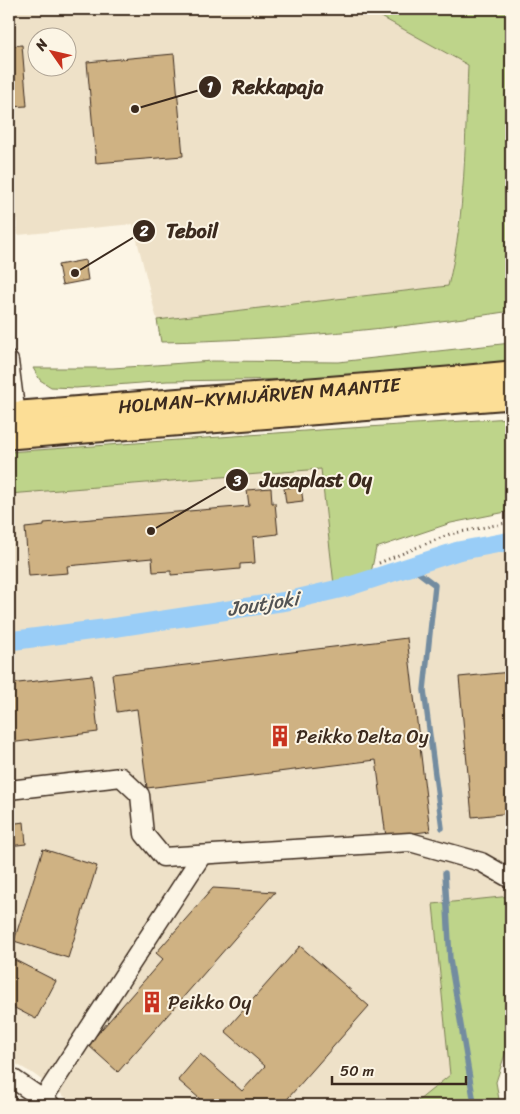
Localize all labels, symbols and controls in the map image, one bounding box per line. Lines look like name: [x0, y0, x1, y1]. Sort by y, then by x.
north arrow: [28, 28, 78, 78]
text: N: [28, 34, 55, 57]
callout: Rekkapaja: [198, 69, 333, 104]
text: Rekkapaja: [232, 70, 323, 105]
text: 1: [207, 74, 214, 100]
callout: Teboil: [131, 213, 228, 248]
text: Teboil: [166, 214, 219, 249]
text: 2: [139, 218, 149, 244]
street label: HOLMAN–KYMIJÄRVEN MAANTIE: [117, 367, 403, 423]
callout: Jusaplast Oy: [225, 463, 382, 498]
text: Jusaplast Oy: [259, 463, 373, 498]
text: 3: [232, 468, 242, 494]
water label: Joutjoki: [225, 580, 305, 627]
place label: Peikko Delta Oy: [296, 720, 429, 753]
building icon: Peikko Delta Oy: [267, 723, 293, 749]
place label: Peikko Oy: [168, 986, 251, 1019]
building icon: Peikko Oy: [139, 989, 165, 1015]
scale bar: [332, 1054, 466, 1086]
text: 50 m: [340, 1058, 375, 1084]

